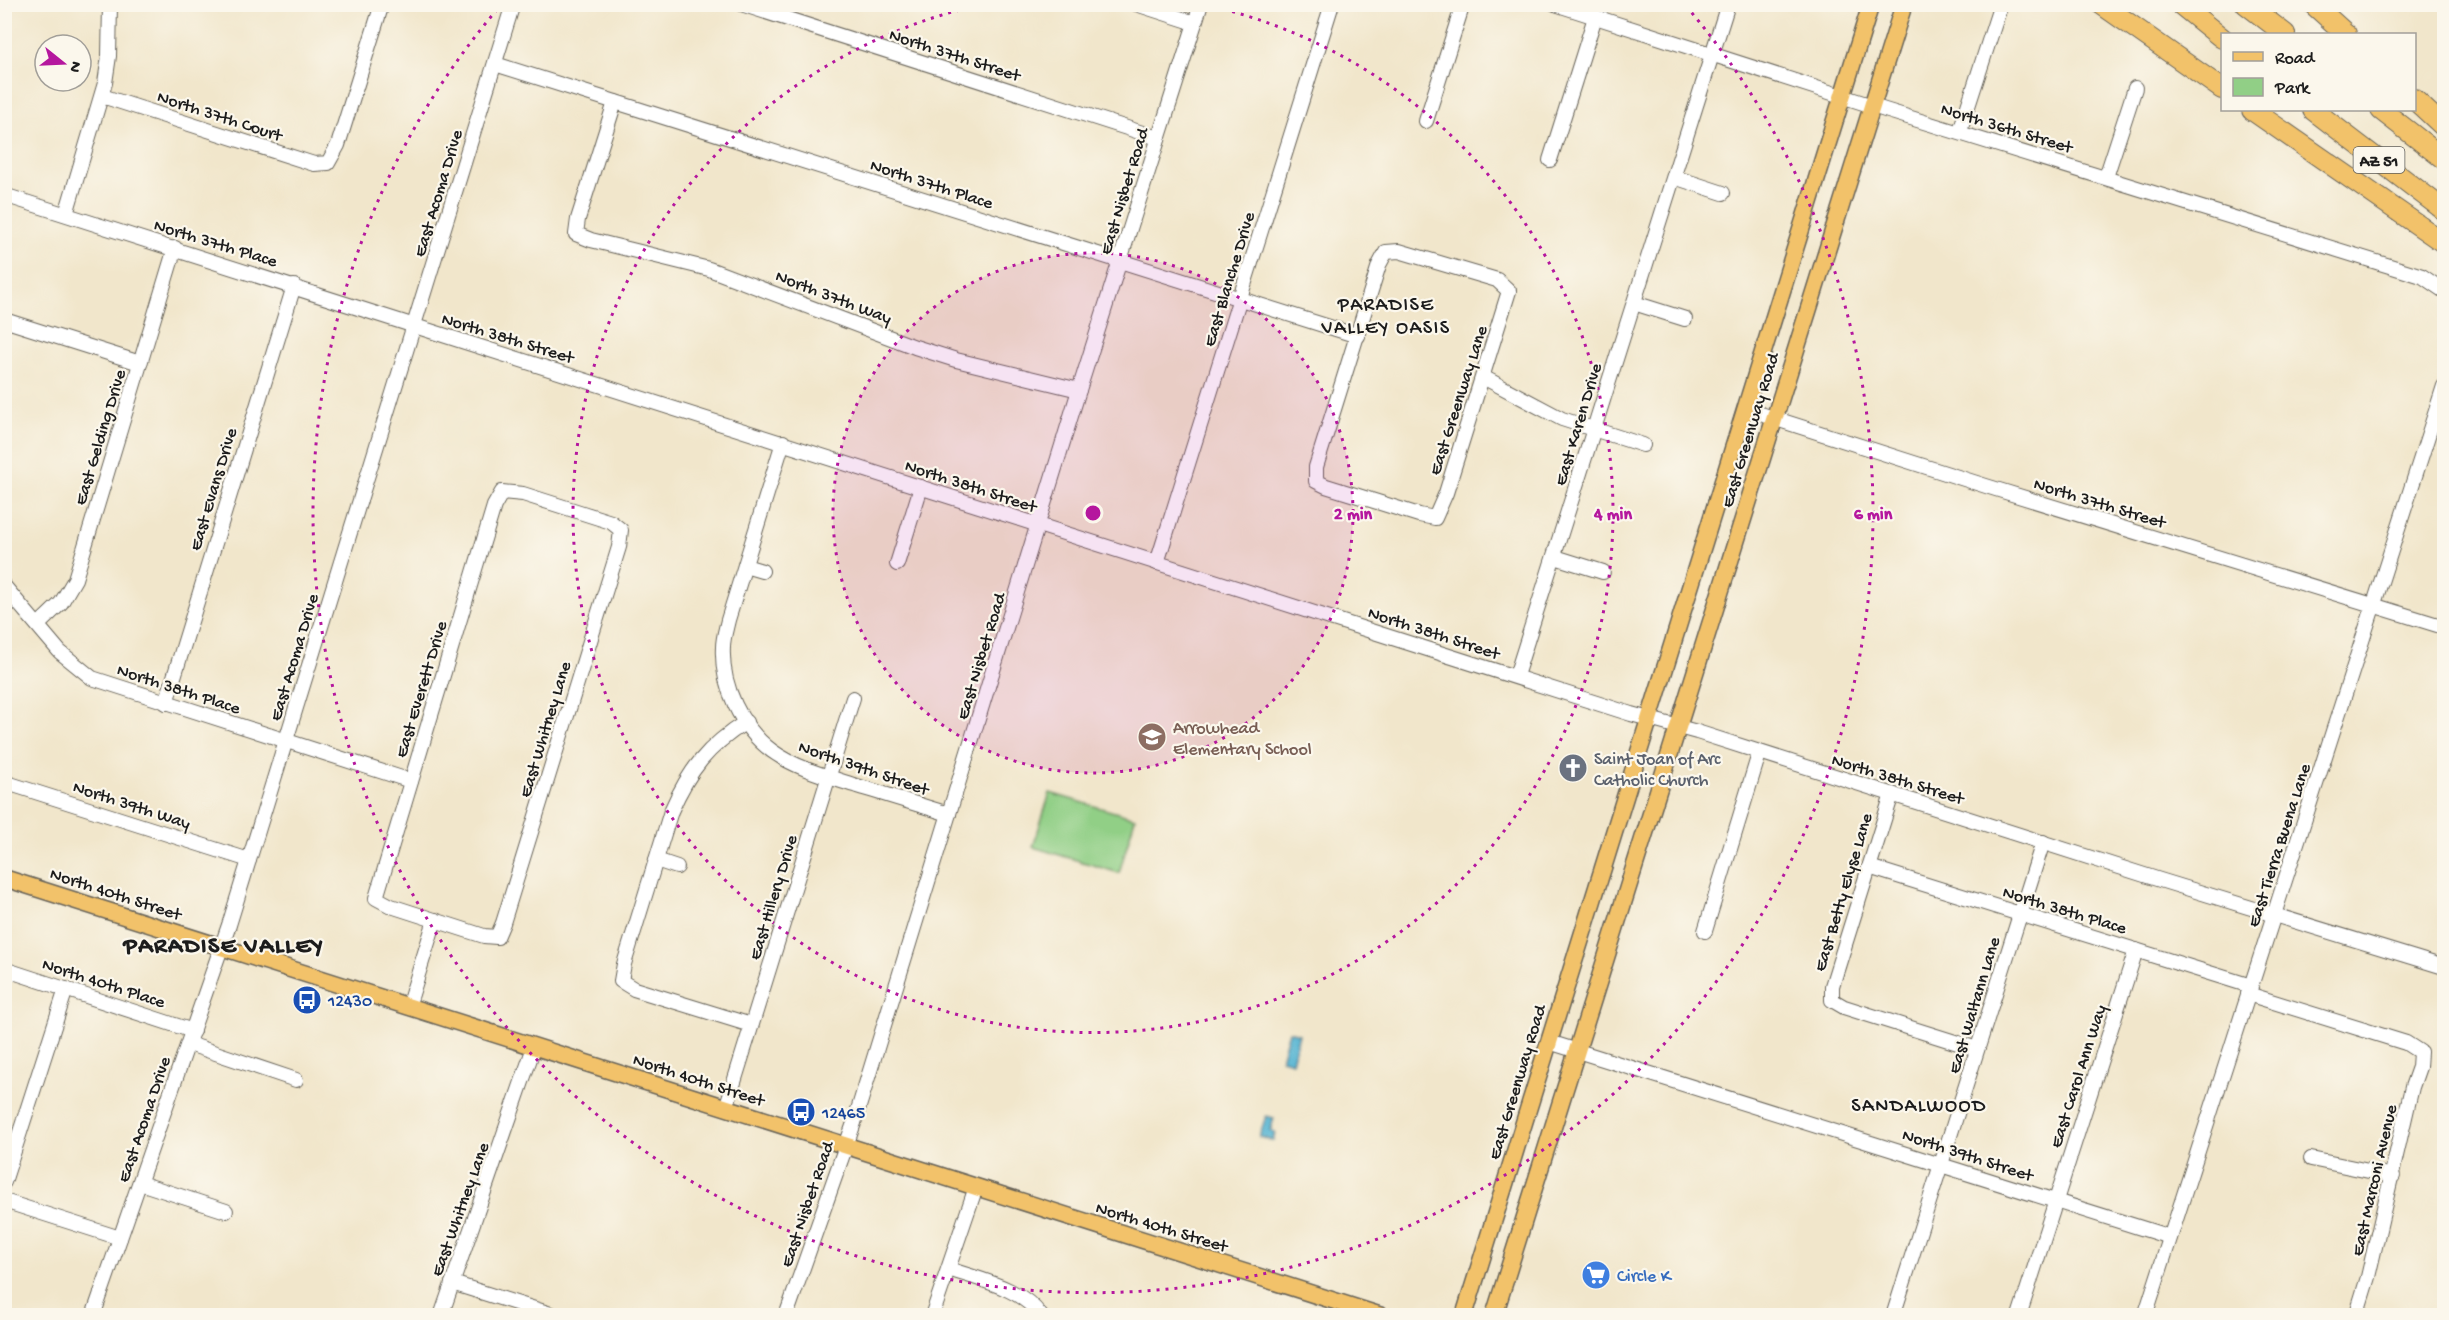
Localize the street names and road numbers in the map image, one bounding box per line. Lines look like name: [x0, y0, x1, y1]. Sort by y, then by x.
street label: North 37th Street: [886, 25, 1024, 88]
street label: North 37th Court: [154, 87, 286, 148]
street label: North 36th Street: [1938, 99, 2076, 160]
street label: East Nisbet Road: [1096, 124, 1155, 258]
street label: East Acoma Drive: [410, 127, 469, 260]
road number: AZ 51: [2354, 147, 2404, 173]
street label: North 37th Place: [867, 156, 996, 215]
street label: East Blanche Drive: [1200, 209, 1261, 350]
street label: North 37th Place: [151, 216, 280, 273]
street label: North 37th Way: [772, 267, 894, 330]
street label: North 38th Street: [439, 309, 578, 370]
street label: East Greenway Lane: [1425, 323, 1494, 478]
street label: East Greenway Road: [1718, 349, 1785, 511]
street label: East Karen Drive: [1551, 360, 1608, 489]
street label: East Gelding Drive: [71, 367, 132, 508]
street label: East Evans Drive: [186, 425, 243, 554]
street label: North 38th Street: [902, 456, 1040, 519]
street label: North 37th Street: [2031, 474, 2169, 535]
street label: East Nisbet Road: [953, 589, 1012, 723]
street label: East Acoma Drive: [266, 591, 325, 724]
street label: North 38th Street: [1365, 603, 1503, 666]
street label: East Everett Drive: [392, 618, 453, 761]
street label: East Whitney Lane: [516, 659, 577, 800]
street label: North 38th Place: [114, 661, 243, 720]
street label: North 39th Street: [795, 737, 933, 802]
street label: North 38th Street: [1829, 750, 1968, 811]
street label: East Tierra Buena Lane: [2244, 761, 2317, 930]
street label: North 39th Way: [70, 777, 193, 835]
street label: East Betty Elyse Lane: [1810, 810, 1879, 974]
street label: East Hillery Drive: [745, 832, 804, 963]
street label: North 40th Street: [47, 864, 185, 927]
street label: North 38th Place: [2000, 883, 2129, 940]
street label: East Waltann Lane: [1945, 934, 2006, 1077]
street label: North 40th Place: [39, 955, 168, 1014]
street label: East Greenway Road: [1485, 1001, 1552, 1163]
street label: East Carol Ann Way: [2046, 1002, 2112, 1151]
street label: North 40th Street: [630, 1050, 768, 1113]
street label: East Acoma Drive: [114, 1053, 177, 1186]
street label: East Marconi Avenue: [2348, 1102, 2403, 1258]
street label: North 39th Street: [1899, 1125, 2037, 1188]
street label: East Nisbet Road: [777, 1138, 840, 1270]
street label: East Whitney Lane: [427, 1139, 496, 1280]
street label: North 40th Street: [1093, 1198, 1231, 1259]

